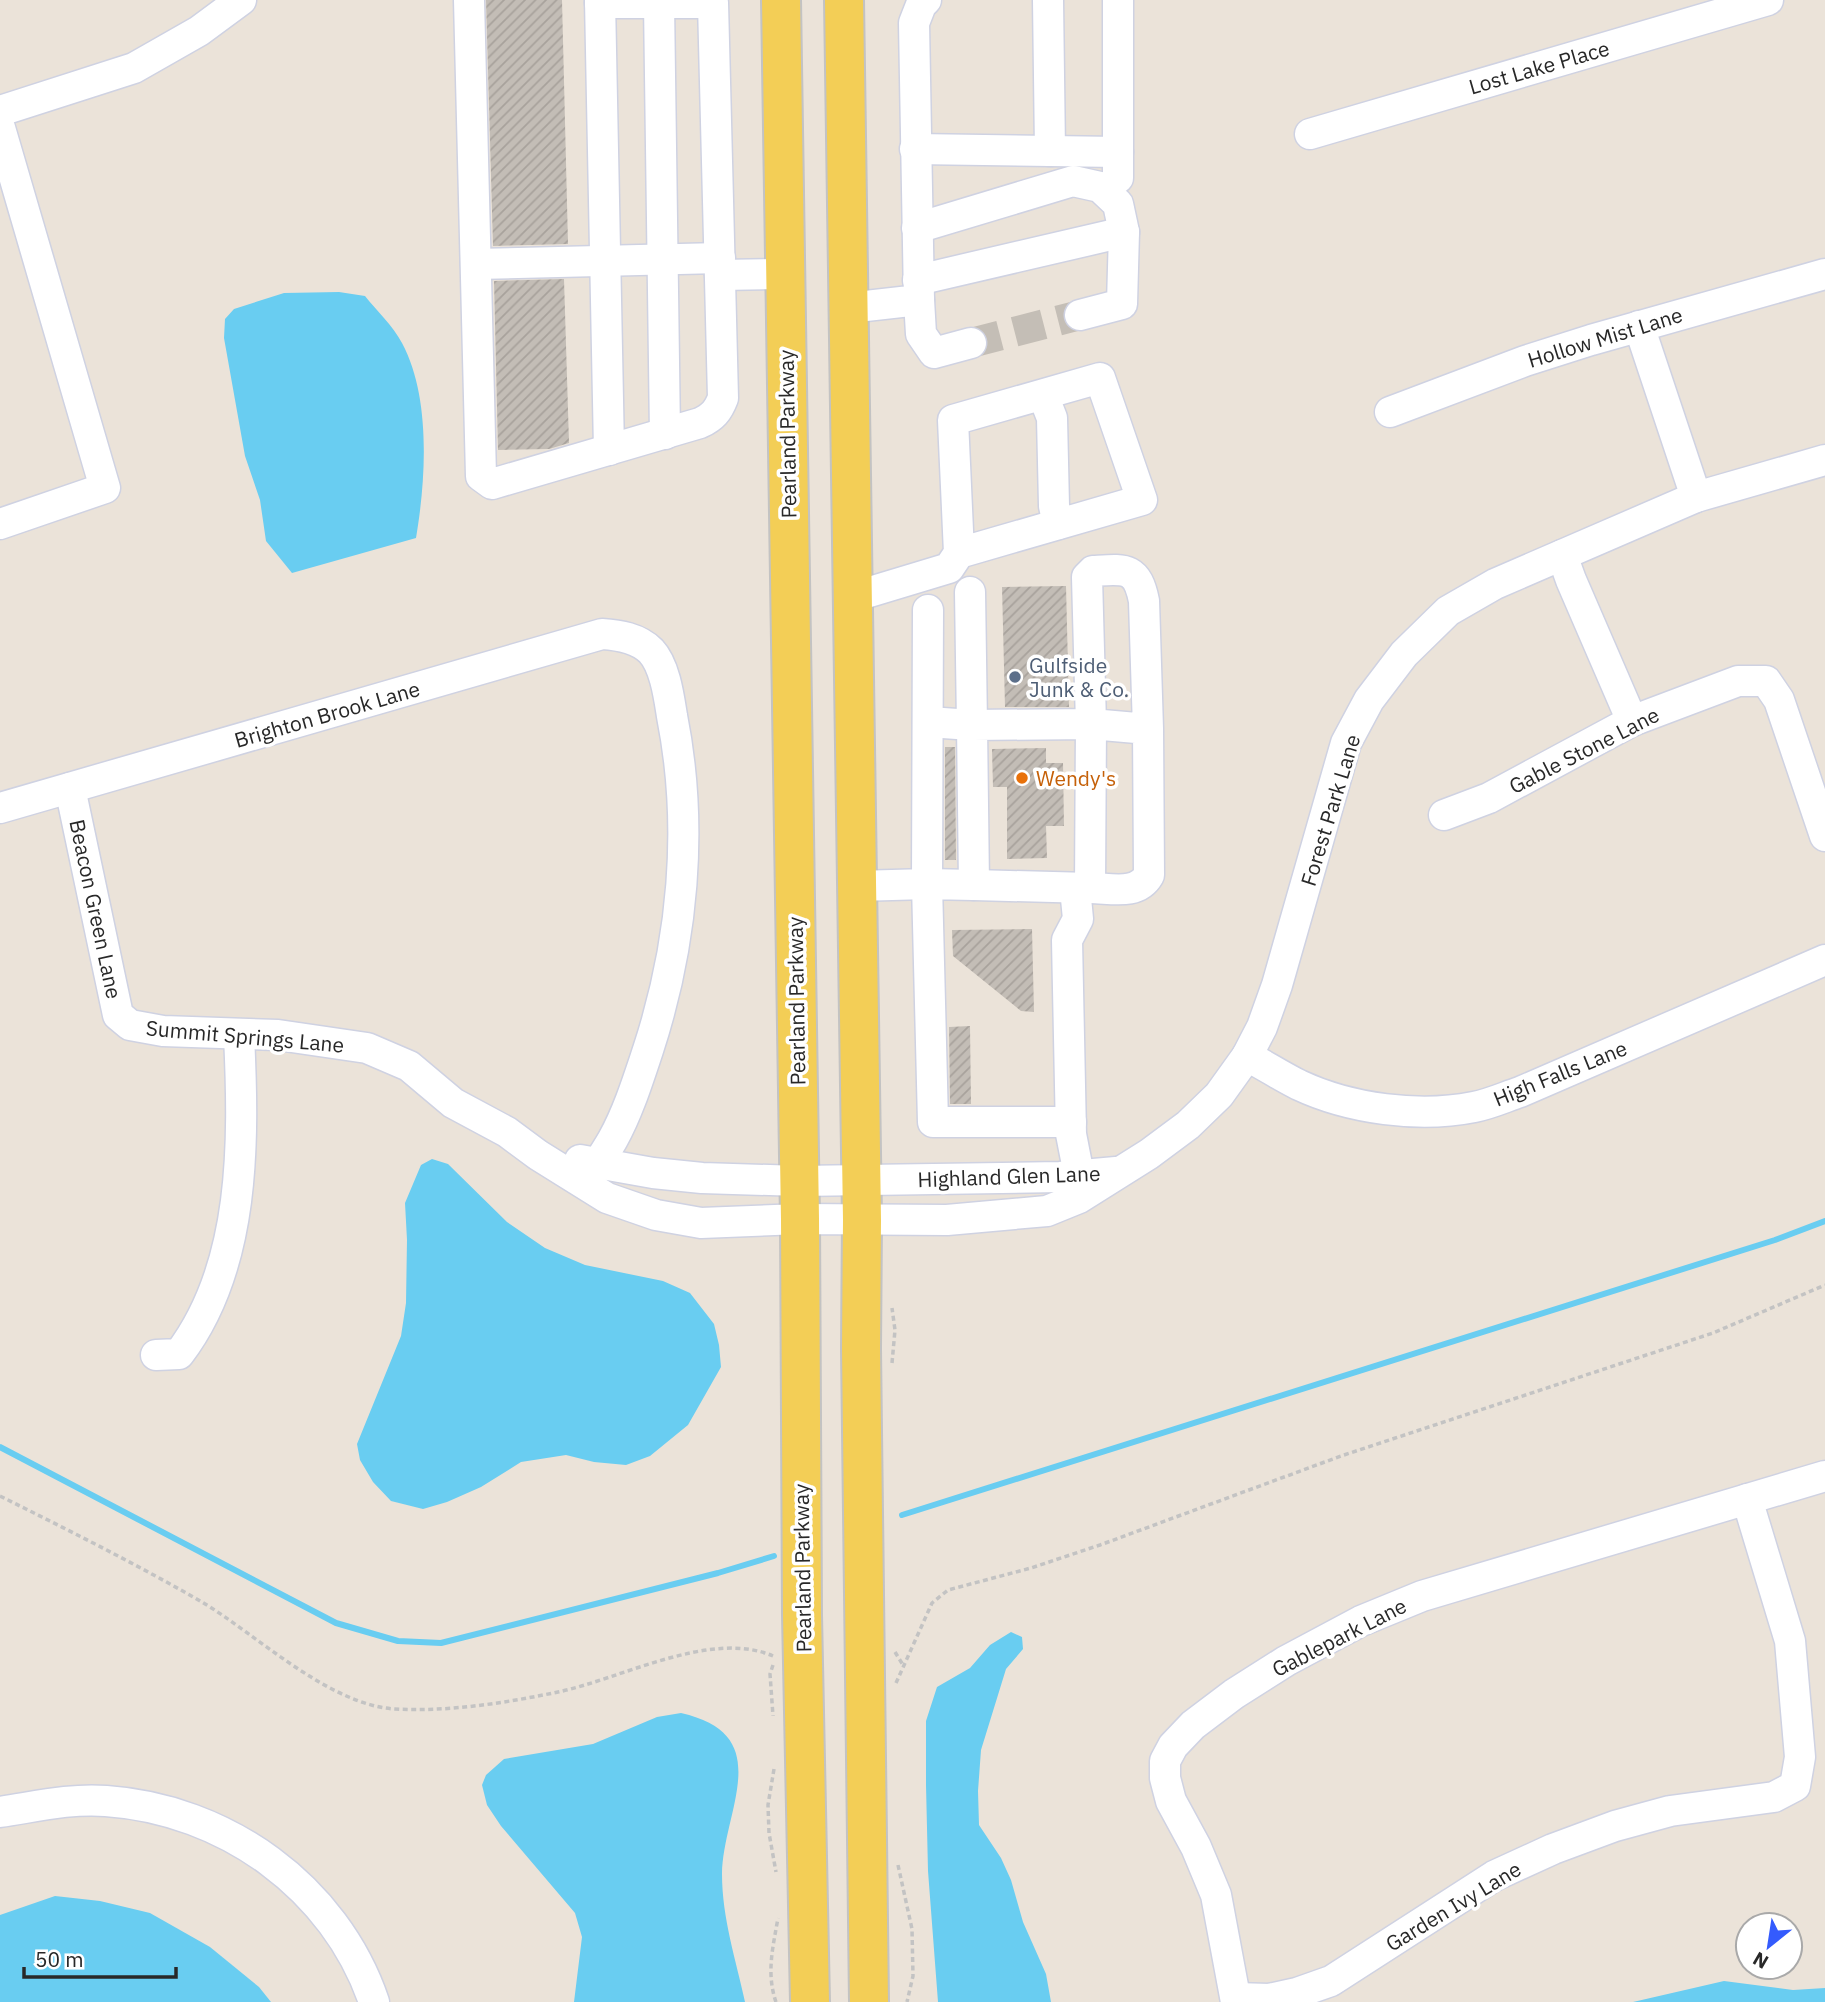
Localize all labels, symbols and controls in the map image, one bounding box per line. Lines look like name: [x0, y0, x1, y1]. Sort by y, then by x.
street label: Lost Lake Place: [1465, 34, 1613, 100]
street label: Hollow Mist Lane: [1524, 300, 1686, 374]
street label: Pearland Parkway: [772, 349, 802, 519]
place label: Gulfside Junk & Co.: [1029, 651, 1129, 703]
marker: Gulfside Junk & Co.: [1007, 669, 1023, 685]
street label: Brighton Brook Lane: [231, 674, 423, 754]
street label: Gable Stone Lane: [1504, 700, 1664, 800]
street label: Forest Park Lane: [1294, 731, 1366, 889]
place label: Wendy's: [1036, 764, 1116, 792]
marker: Wendy's: [1014, 770, 1030, 786]
street label: Beacon Green Lane: [63, 817, 129, 1001]
street label: Pearland Parkway: [781, 916, 811, 1086]
street label: Summit Springs Lane: [145, 1013, 345, 1059]
street label: High Falls Lane: [1489, 1033, 1631, 1113]
street label: Highland Glen Lane: [917, 1159, 1101, 1193]
street label: Pearland Parkway: [787, 1483, 817, 1653]
street label: Gablepark Lane: [1267, 1591, 1411, 1683]
street label: Garden Ivy Lane: [1380, 1855, 1526, 1957]
north arrow: [1734, 1911, 1804, 1981]
scale bar: [24, 1936, 177, 1980]
text: 50 m: [35, 1945, 84, 1973]
text: N: [1749, 1947, 1772, 1975]

